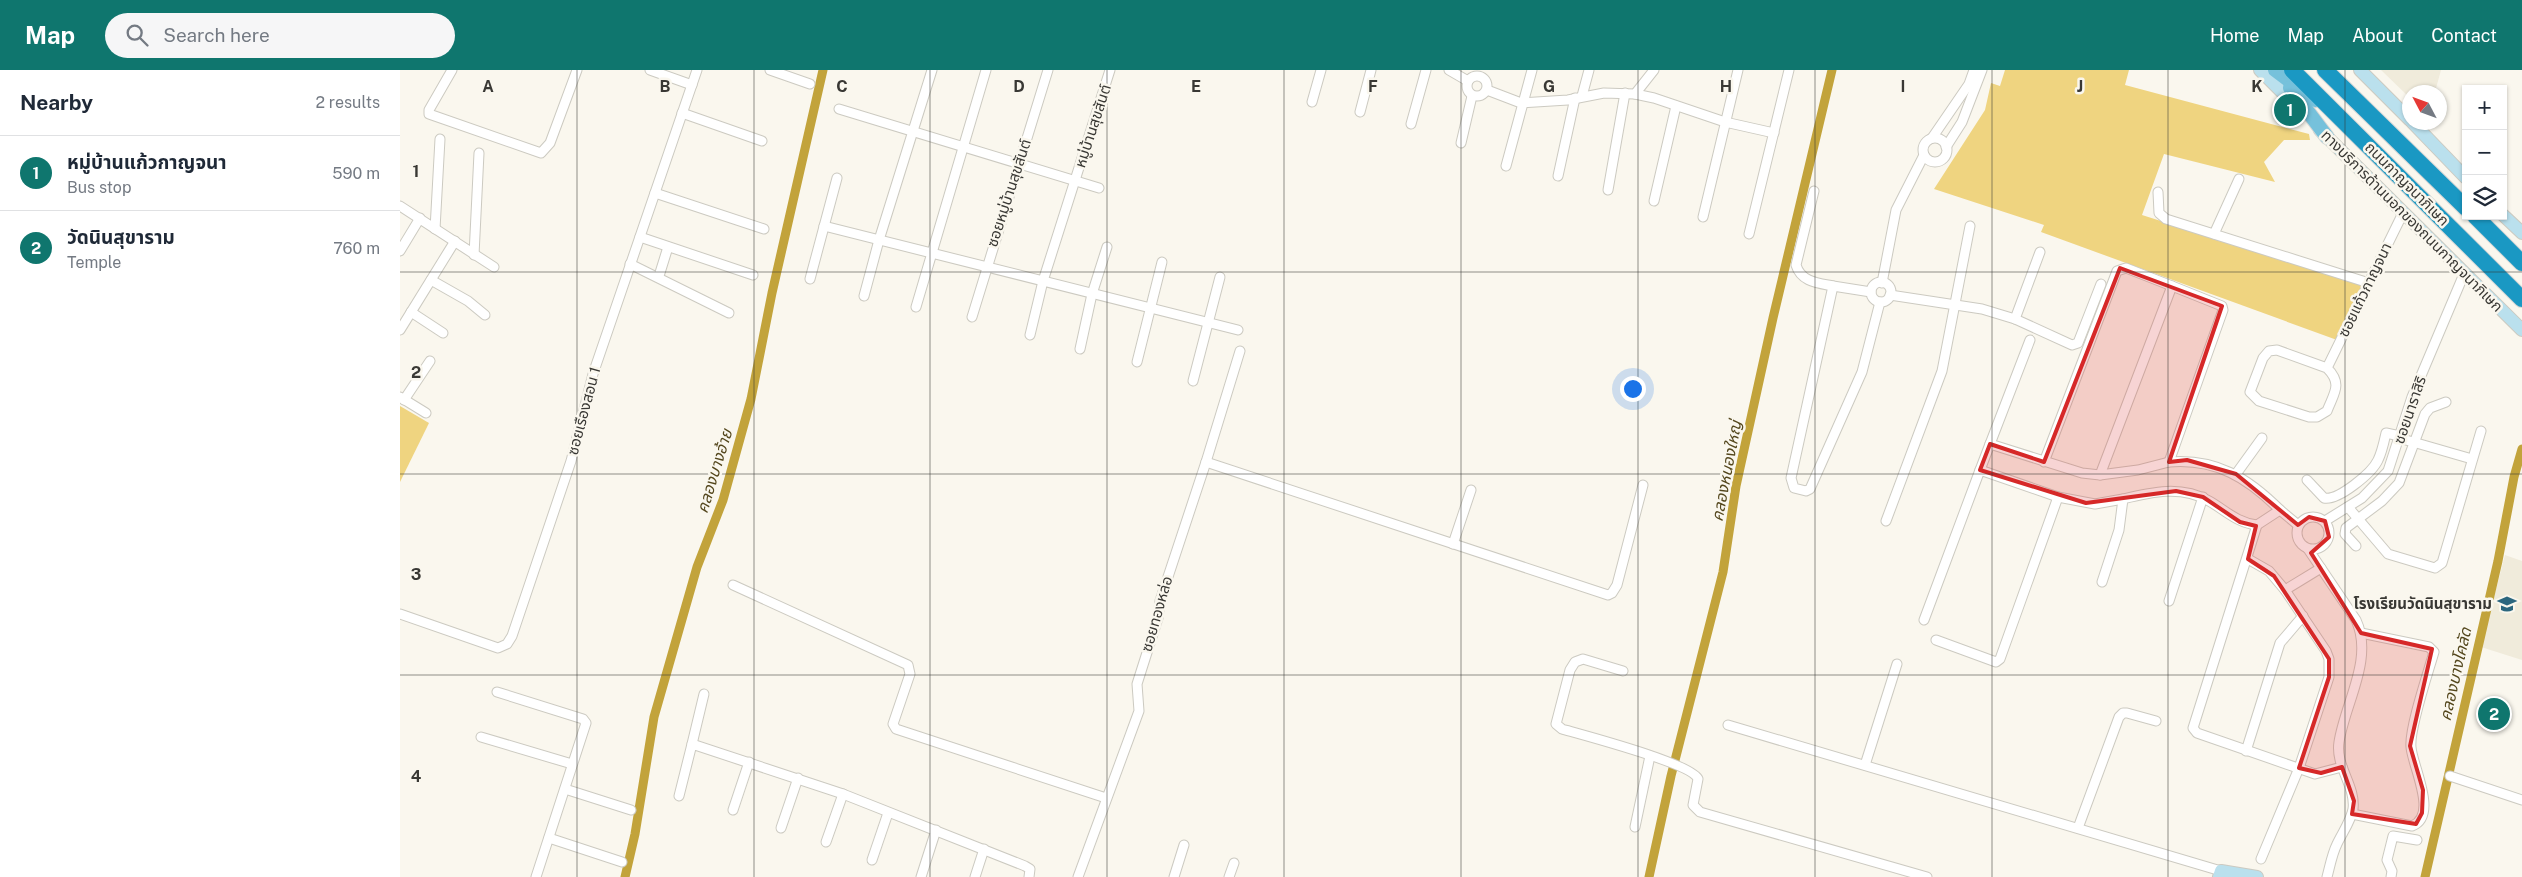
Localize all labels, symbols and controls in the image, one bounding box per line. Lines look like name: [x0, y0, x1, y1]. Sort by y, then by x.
search box: [105, 13, 455, 58]
text: Map: [25, 21, 75, 49]
icon: search: [123, 21, 151, 49]
text: Search here: [163, 24, 270, 46]
text: Home: [2210, 25, 2260, 46]
text: Map: [2288, 25, 2324, 46]
text: About: [2352, 25, 2403, 46]
text: Contact: [2431, 25, 2497, 46]
text: A: [482, 77, 494, 96]
text: B: [660, 77, 671, 96]
text: C: [836, 77, 848, 96]
text: D: [1013, 77, 1025, 96]
text: E: [1191, 77, 1201, 96]
text: F: [1368, 77, 1378, 96]
text: G: [1543, 77, 1555, 96]
text: H: [1720, 77, 1732, 96]
text: I: [1901, 77, 1905, 96]
text: J: [2077, 77, 2083, 96]
text: K: [2251, 77, 2263, 96]
street label: หมู่บ้านสุขสันต์: [1071, 82, 1115, 170]
north arrow: [2402, 85, 2447, 130]
map controls: [2462, 85, 2507, 220]
button: +: [2462, 85, 2507, 130]
text: Nearby: [20, 90, 93, 115]
pin: 1: [2274, 91, 2306, 129]
text: 2 results: [315, 93, 380, 112]
street label: ทางบริการด้านนอกของถนนกาญจนาภิเษก: [2318, 126, 2507, 315]
button: −: [2462, 130, 2507, 175]
street label: ซอยหมู่บ้านสุขสันต์: [983, 137, 1035, 249]
street label: ถนนกาญจนาภิเษก: [2362, 138, 2453, 229]
text: หมู่บ้านแก้วกาญจนา: [67, 151, 227, 173]
text: 1: [413, 162, 419, 181]
text: 1: [33, 164, 39, 183]
text: 590 m: [332, 164, 380, 183]
button: layers: [2462, 175, 2507, 220]
text: Bus stop: [67, 178, 131, 197]
text: วัดนินสุขาราม: [67, 226, 175, 248]
text: 2: [31, 239, 41, 258]
text: 760 m: [333, 239, 380, 258]
street label: ซอยแก้วกาญจนา: [2334, 240, 2395, 340]
text: Temple: [67, 253, 121, 272]
text: 2: [411, 363, 421, 382]
street label: ซอยเรืองสอน 1: [564, 365, 603, 457]
street label: ซอยนาราสิริ: [2390, 374, 2429, 446]
your location: [1620, 376, 1646, 402]
water label: คลองหนองใหญ่: [1707, 417, 1746, 523]
water label: คลองบางอ้าย: [693, 426, 737, 515]
text: 3: [411, 565, 421, 584]
street label: ซอยทองหล่อ: [1138, 574, 1175, 654]
school or university icon: โรงเรียนวัดนินสุขาราม: [2496, 593, 2518, 615]
place label: โรงเรียนวัดนินสุขาราม: [2354, 595, 2492, 613]
water label: คลองบางโคลัด: [2436, 625, 2476, 723]
pin: 2: [2478, 695, 2510, 733]
text: 4: [411, 767, 422, 786]

